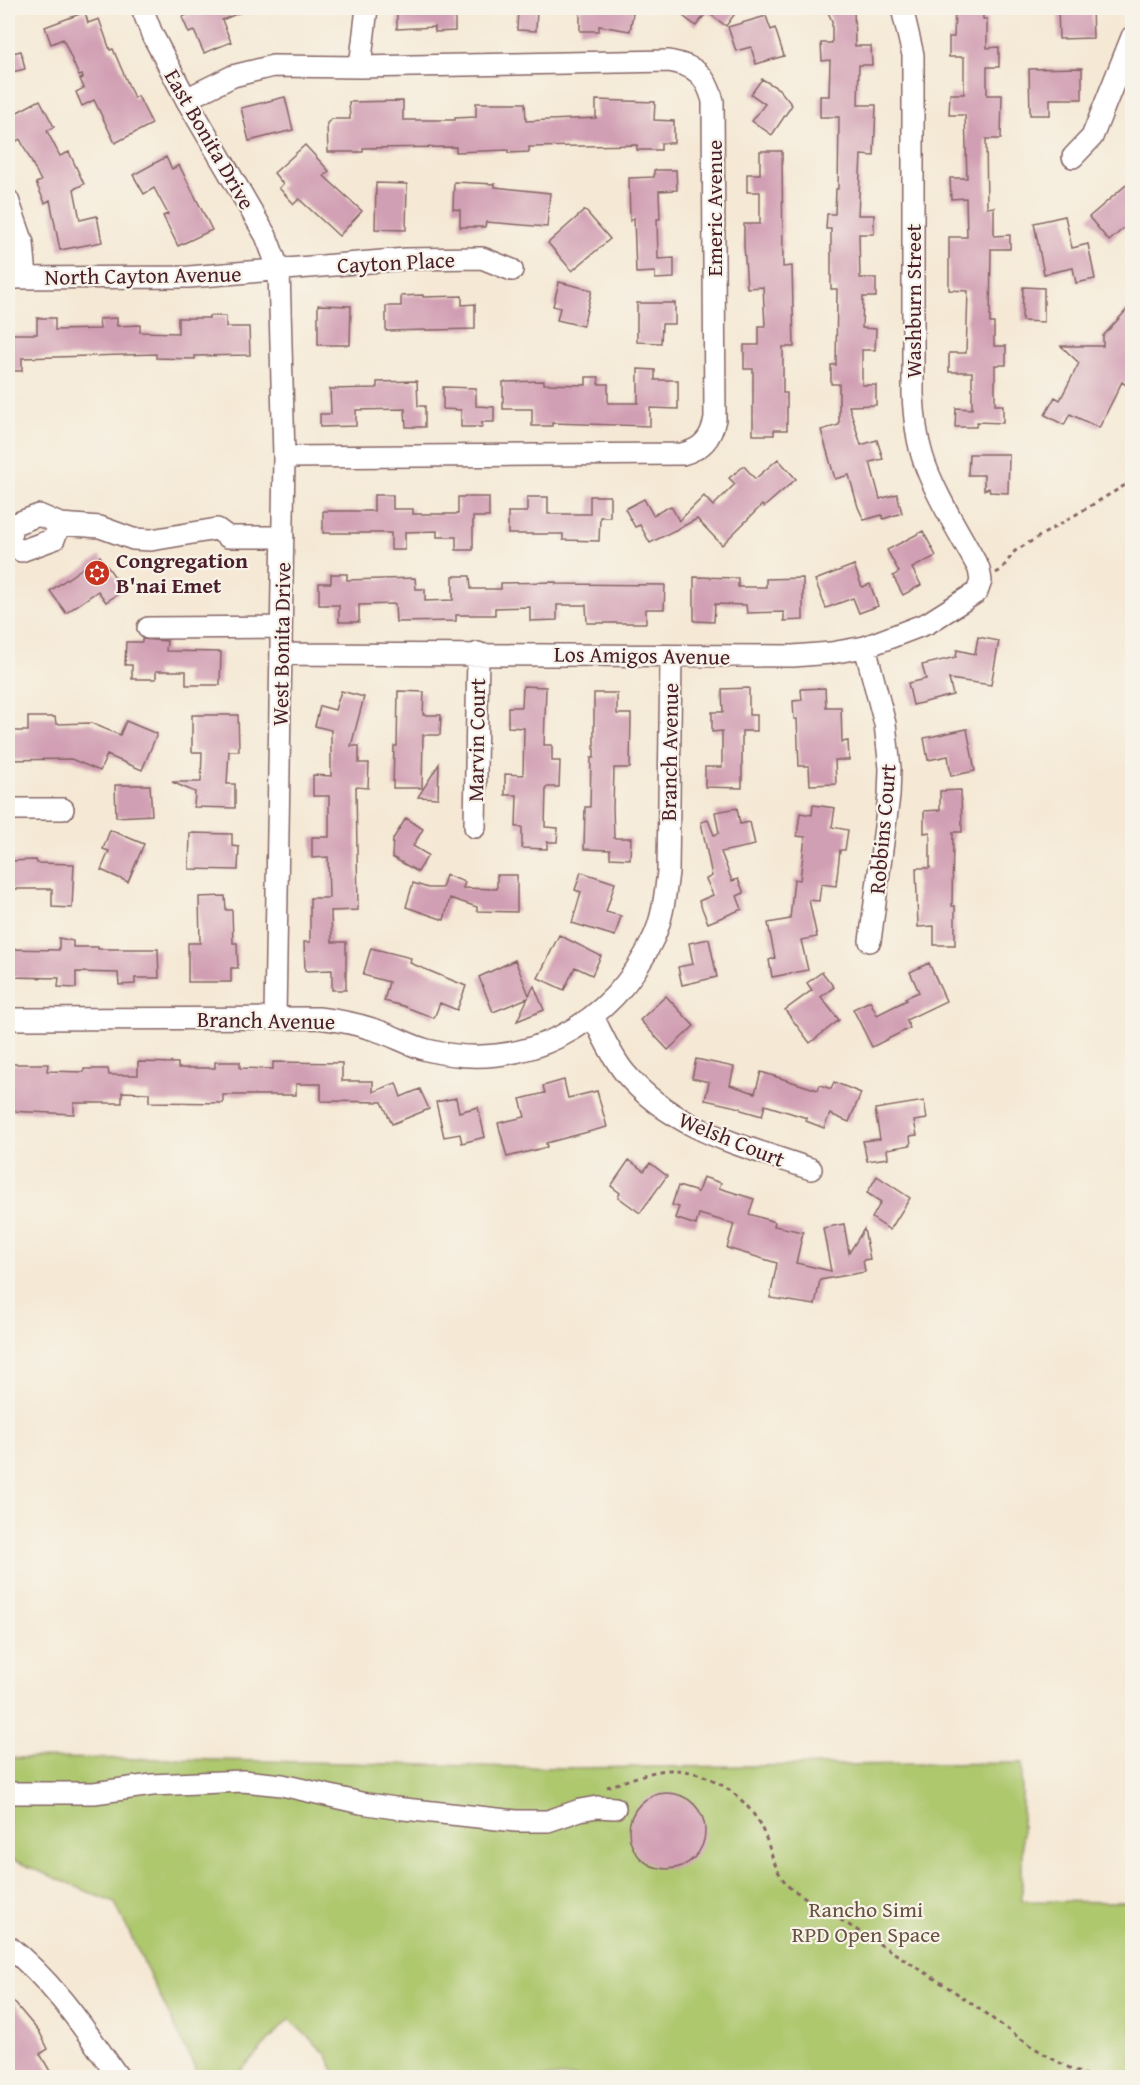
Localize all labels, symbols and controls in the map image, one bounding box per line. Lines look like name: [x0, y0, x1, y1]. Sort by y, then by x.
street label: East Bonita Drive: [157, 63, 263, 215]
street label: Emeric Avenue: [698, 140, 730, 276]
street label: Washburn Street: [897, 224, 929, 378]
street label: Cayton Place: [336, 243, 456, 281]
street label: North Cayton Avenue: [44, 257, 242, 293]
place label: Congregation B'nai Emet: [116, 544, 248, 601]
synagogue icon: Congregation B'nai Emet: [82, 558, 112, 588]
street label: West Bonita Drive: [264, 562, 298, 726]
street label: Los Amigos Avenue: [554, 637, 730, 673]
street label: Marvin Court: [459, 678, 493, 802]
street label: Branch Avenue: [652, 683, 686, 821]
street label: Robbins Court: [860, 762, 904, 895]
street label: Branch Avenue: [197, 1003, 335, 1037]
street label: Welsh Court: [674, 1103, 790, 1175]
park label: Rancho Simi RPD Open Space: [792, 1893, 940, 1950]

